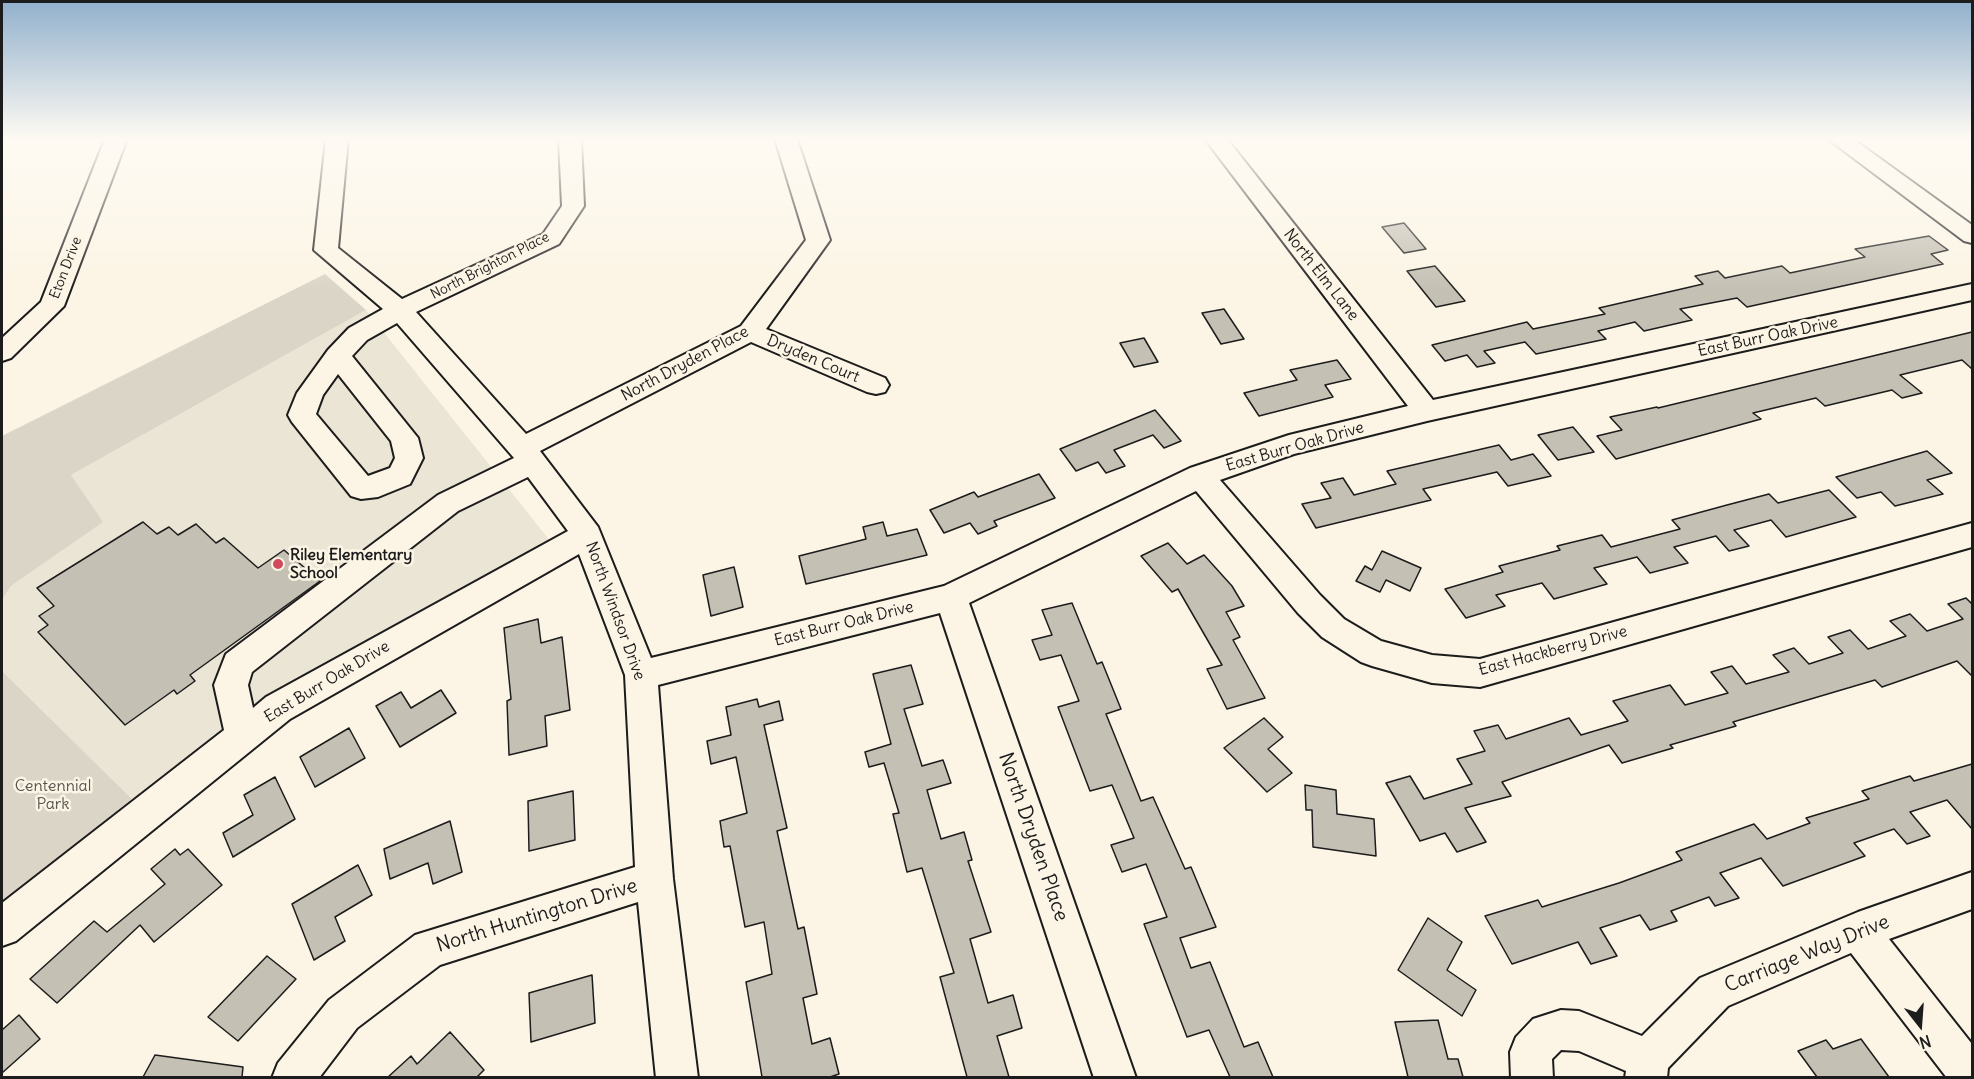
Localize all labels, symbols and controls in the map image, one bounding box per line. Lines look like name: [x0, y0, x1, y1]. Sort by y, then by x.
street label: North Elm Lane: [1279, 225, 1363, 325]
street label: North Brighton Place: [428, 229, 552, 303]
street label: Eton Drive: [46, 235, 86, 301]
street label: East Burr Oak Drive: [1696, 313, 1840, 361]
street label: North Dryden Place: [618, 322, 752, 406]
street label: Dryden Court: [764, 331, 862, 387]
street label: East Burr Oak Drive: [1224, 418, 1366, 476]
street label: North Windsor Drive: [581, 539, 649, 683]
place label: Riley Elementary School: [290, 545, 412, 583]
marker: Riley Elementary School: [271, 557, 285, 571]
street label: East Burr Oak Drive: [772, 597, 916, 651]
street label: East Hackberry Drive: [1477, 622, 1629, 680]
street label: East Burr Oak Drive: [261, 637, 393, 727]
street label: North Dryden Place: [993, 749, 1073, 925]
park label: Centennial Park: [15, 776, 91, 814]
street label: North Huntington Drive: [434, 874, 640, 958]
street label: Carriage Way Drive: [1721, 910, 1893, 998]
north arrow: [1890, 995, 1950, 1055]
text: N: [1917, 1031, 1933, 1053]

